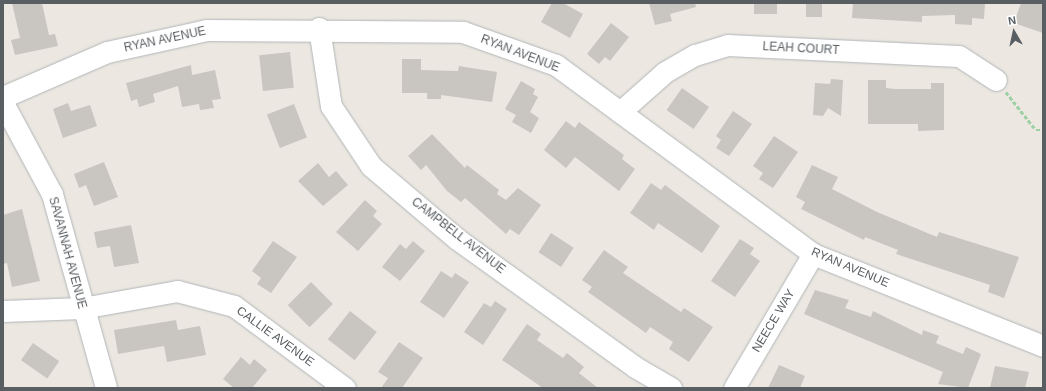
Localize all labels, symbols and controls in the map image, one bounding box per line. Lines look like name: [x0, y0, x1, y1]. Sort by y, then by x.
north arrow: [994, 12, 1034, 52]
text: N: [1007, 14, 1017, 27]
street label: RYAN AVENUE: [122, 24, 208, 56]
street label: RYAN AVENUE: [478, 32, 562, 76]
street label: LEAH COURT: [762, 40, 840, 58]
street label: SAVANNAH AVENUE: [45, 195, 89, 311]
street label: CAMPBELL AVENUE: [408, 195, 508, 277]
street label: RYAN AVENUE: [809, 245, 891, 291]
street label: NEECE WAY: [750, 287, 798, 355]
street label: CALLIE AVENUE: [233, 304, 317, 370]

